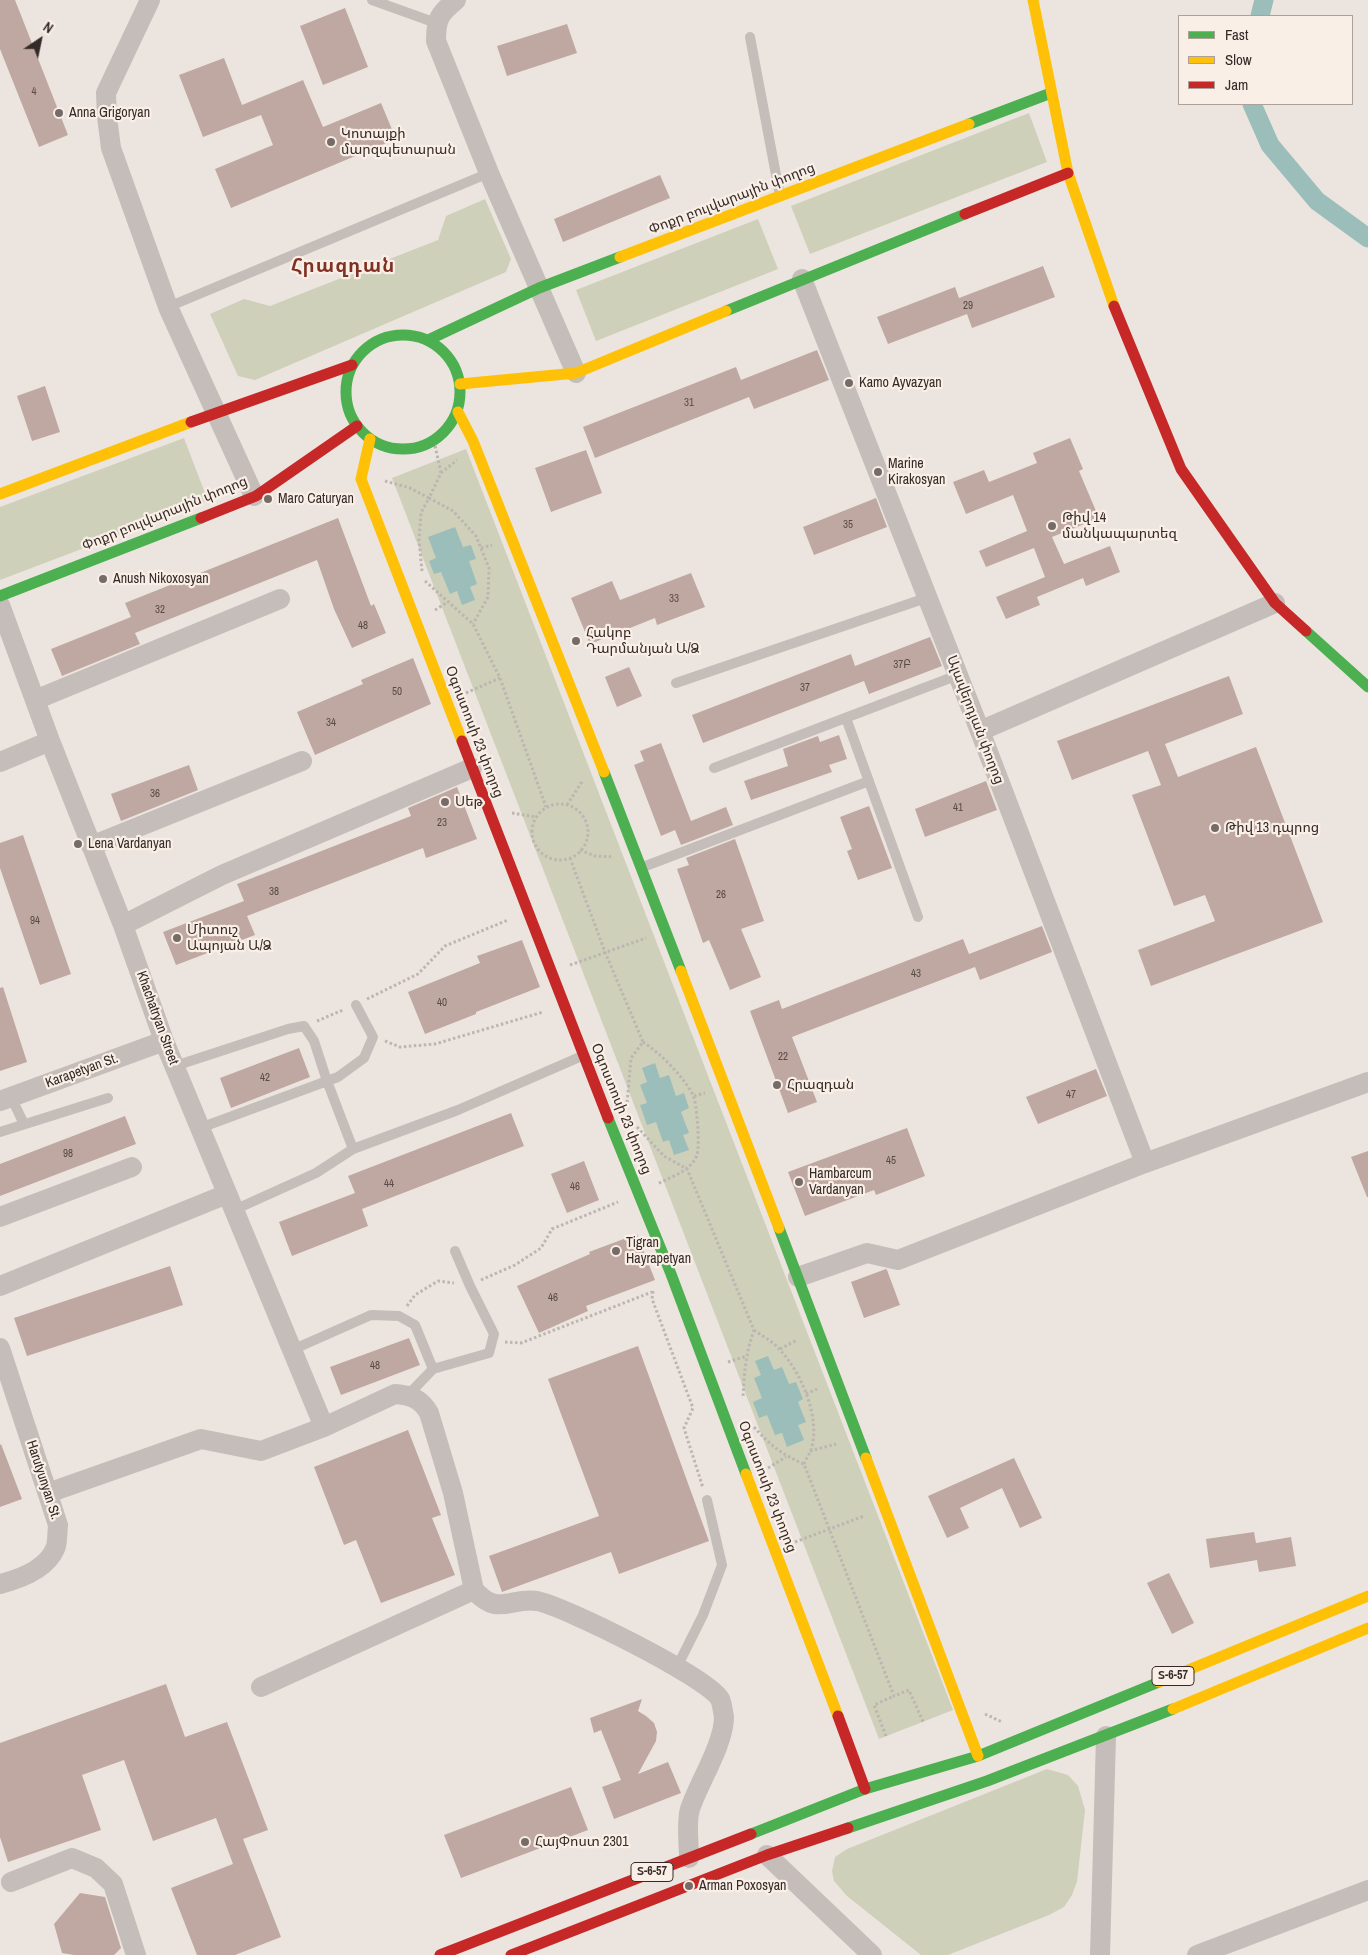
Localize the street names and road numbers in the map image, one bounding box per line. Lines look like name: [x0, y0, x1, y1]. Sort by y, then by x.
street label: Փոքր բուլվարային փողոց: [647, 160, 817, 238]
street label: Փոքր բուլվարային փողոց: [80, 473, 250, 555]
street label: Ալավերդյան փողոց: [943, 653, 1007, 787]
street label: Օգոստոսի 23 փողոց: [441, 664, 507, 800]
street label: Khachatryan Street: [132, 969, 182, 1067]
street label: Օգոստոսի 23 փողոց: [587, 1041, 655, 1177]
street label: Karapetyan St.: [43, 1050, 121, 1092]
street label: Օգոստոսի 23 փողոց: [734, 1419, 800, 1555]
street label: Harutyunyan St.: [22, 1438, 64, 1522]
road number: Տ-6-57: [1152, 1666, 1194, 1685]
road number: Տ-6-57: [631, 1862, 673, 1881]

